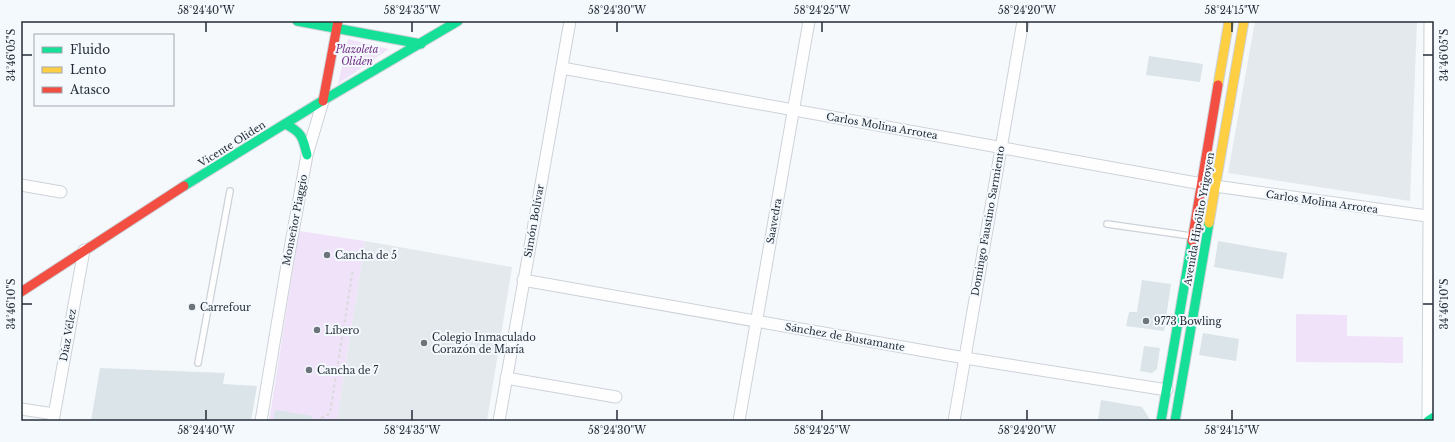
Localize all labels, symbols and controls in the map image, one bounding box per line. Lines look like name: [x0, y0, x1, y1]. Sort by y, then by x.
text: 58°24'40"W: [177, 4, 235, 17]
text: 58°24'35"W: [384, 4, 440, 17]
text: 58°24'30"W: [588, 4, 646, 17]
text: 58°24'25"W: [794, 4, 850, 17]
text: 58°24'20"W: [998, 4, 1056, 17]
text: 58°24'15"W: [1205, 4, 1260, 17]
text: 34°46'05"S: [5, 29, 18, 81]
text: 34°46'05"S: [1438, 29, 1451, 81]
legend: [34, 34, 174, 106]
text: Fluido: [70, 42, 110, 57]
park label: Plazoleta Oliden: [335, 43, 379, 68]
text: Lento: [70, 62, 106, 77]
text: Atasco: [69, 82, 110, 97]
street label: Carlos Molina Arrotea: [825, 110, 939, 142]
street label: Vicente Oliden: [195, 118, 268, 170]
street label: Domingo Faustino Sarmiento: [968, 144, 1008, 297]
street label: Avenida Hipólito Yrigoyen: [1181, 151, 1217, 288]
street label: Monseñor Piaggio: [280, 173, 310, 267]
street label: Simón Bolívar: [521, 183, 547, 259]
street label: Carlos Molina Arrotea: [1265, 188, 1379, 216]
street label: Saavedra: [764, 197, 784, 245]
place label: Cancha de 5: [335, 249, 397, 262]
marker: Cancha de 5: [322, 250, 332, 260]
text: 34°46'10"S: [5, 278, 18, 330]
text: 34°46'10"S: [1438, 278, 1451, 330]
place label: Carrefour: [200, 301, 251, 314]
marker: Carrefour: [187, 302, 197, 312]
street label: Díaz Vélez: [57, 307, 79, 362]
place label: 9773 Bowling: [1154, 315, 1223, 328]
marker: 9773 Bowling: [1141, 316, 1151, 326]
street label: Sánchez de Bustamante: [784, 320, 906, 354]
place label: Líbero: [325, 324, 360, 337]
marker: Líbero: [312, 325, 322, 335]
place label: Colegio Inmaculado Corazón de María: [432, 331, 536, 356]
marker: Colegio Inmaculado Corazón de María: [419, 338, 429, 348]
place label: Cancha de 7: [317, 364, 379, 377]
marker: Cancha de 7: [304, 365, 314, 375]
text: 58°24'40"W: [177, 424, 235, 437]
text: 58°24'35"W: [384, 424, 440, 437]
text: 58°24'30"W: [588, 424, 646, 437]
text: 58°24'25"W: [794, 424, 850, 437]
text: 58°24'20"W: [998, 424, 1056, 437]
text: 58°24'15"W: [1205, 424, 1260, 437]

